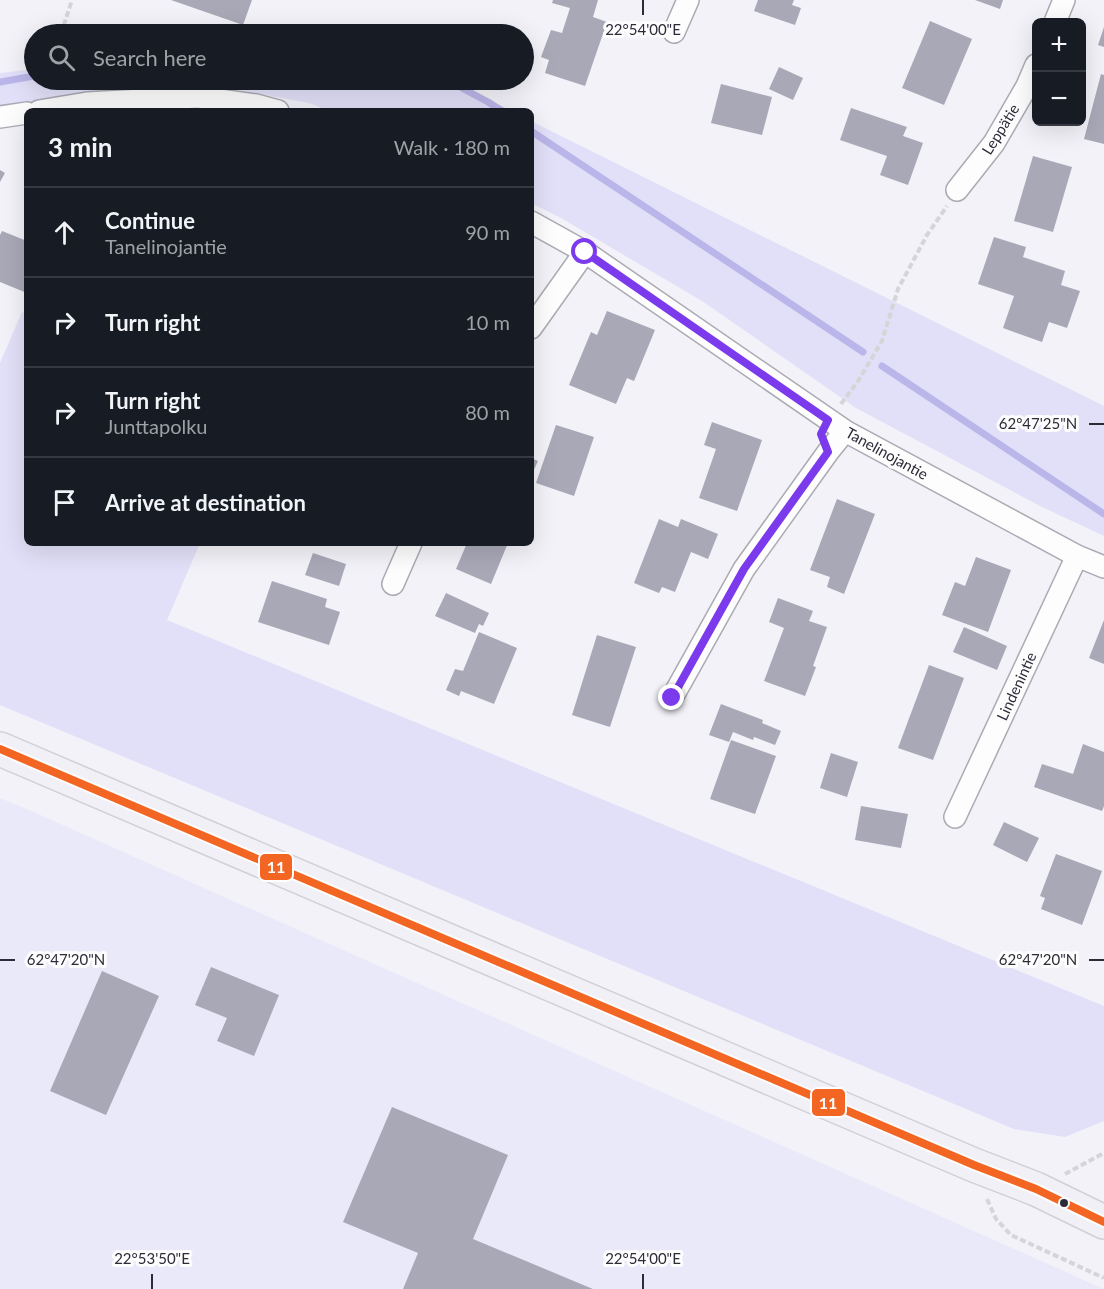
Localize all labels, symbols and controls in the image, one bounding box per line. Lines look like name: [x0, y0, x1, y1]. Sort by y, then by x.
map controls: [1032, 18, 1086, 126]
button: +: [1032, 18, 1086, 72]
text: 22°54'00"E: [605, 20, 681, 38]
search box: [24, 24, 534, 90]
icon: search: [45, 41, 78, 74]
text: Search here: [93, 44, 206, 71]
button: −: [1032, 72, 1086, 126]
street label: Leppätie: [977, 100, 1023, 158]
text: 3 min: [48, 131, 112, 163]
text: Walk · 180 m: [394, 135, 510, 159]
text: Continue: [105, 207, 195, 234]
icon: ahead: [48, 216, 81, 249]
text: 90 m: [465, 220, 510, 244]
text: Tanelinojantie: [105, 234, 227, 258]
route start: [571, 238, 597, 264]
icon: right: [48, 306, 81, 339]
text: Turn right: [105, 309, 200, 336]
text: 10 m: [465, 310, 510, 334]
text: Turn right: [105, 387, 200, 414]
icon: right: [48, 396, 81, 429]
text: 80 m: [465, 400, 510, 424]
text: Junttapolku: [105, 414, 208, 438]
text: 62°47'25"N: [999, 414, 1077, 432]
street label: Tanelinojantie: [843, 423, 931, 483]
icon: arrive: [48, 486, 81, 519]
text: Arrive at destination: [105, 489, 306, 516]
street label: Lindenintie: [992, 649, 1040, 723]
route end: [658, 684, 684, 710]
line badge: 11: [259, 853, 293, 881]
text: 11: [267, 857, 285, 876]
text: 62°47'20"N: [27, 950, 105, 968]
text: 62°47'20"N: [999, 950, 1077, 968]
line badge: 11: [811, 1088, 846, 1117]
text: 11: [819, 1093, 837, 1112]
unlabelled marker: [1058, 1197, 1070, 1209]
text: 22°53'50"E: [114, 1249, 190, 1267]
text: 22°54'00"E: [605, 1249, 681, 1267]

